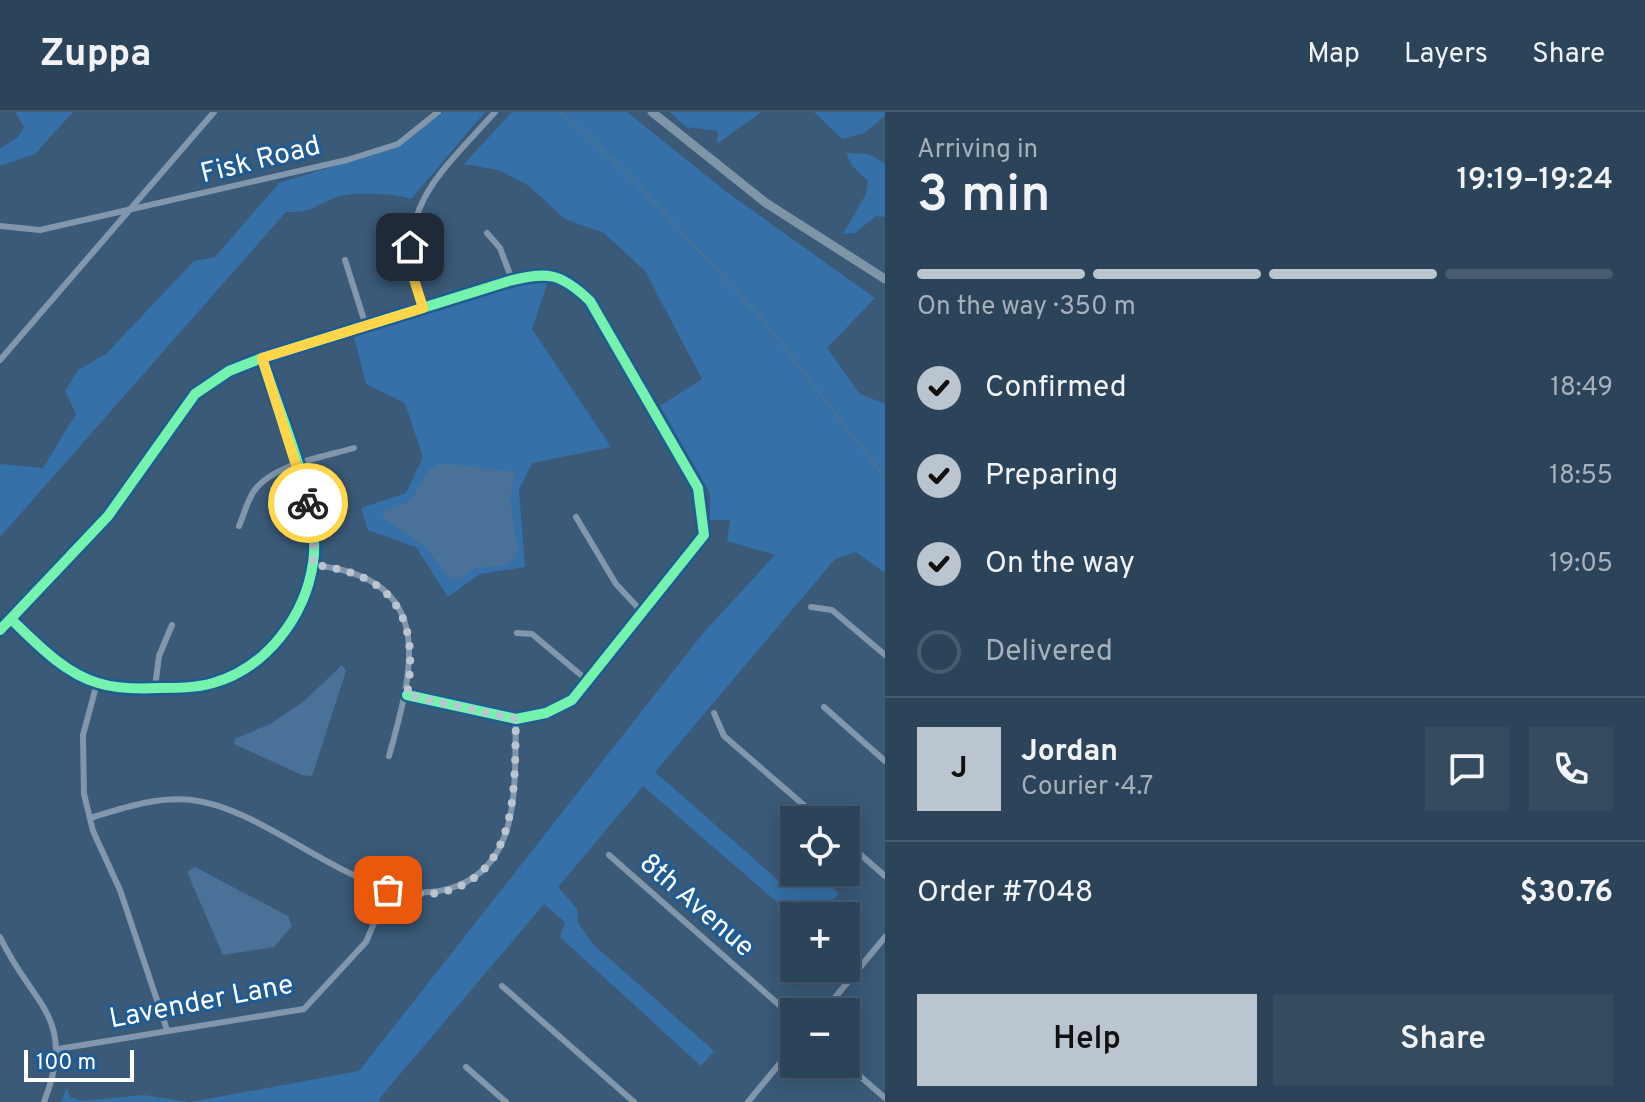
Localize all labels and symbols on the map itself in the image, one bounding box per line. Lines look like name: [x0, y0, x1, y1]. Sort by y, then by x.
street label: Fisk Road: [197, 129, 324, 193]
pin: [376, 213, 444, 281]
courier: [268, 463, 348, 543]
street label: 8th Avenue: [631, 846, 761, 966]
pin: [354, 856, 422, 924]
street label: Lavender Lane: [107, 967, 297, 1038]
scale bar: [24, 1046, 134, 1082]

